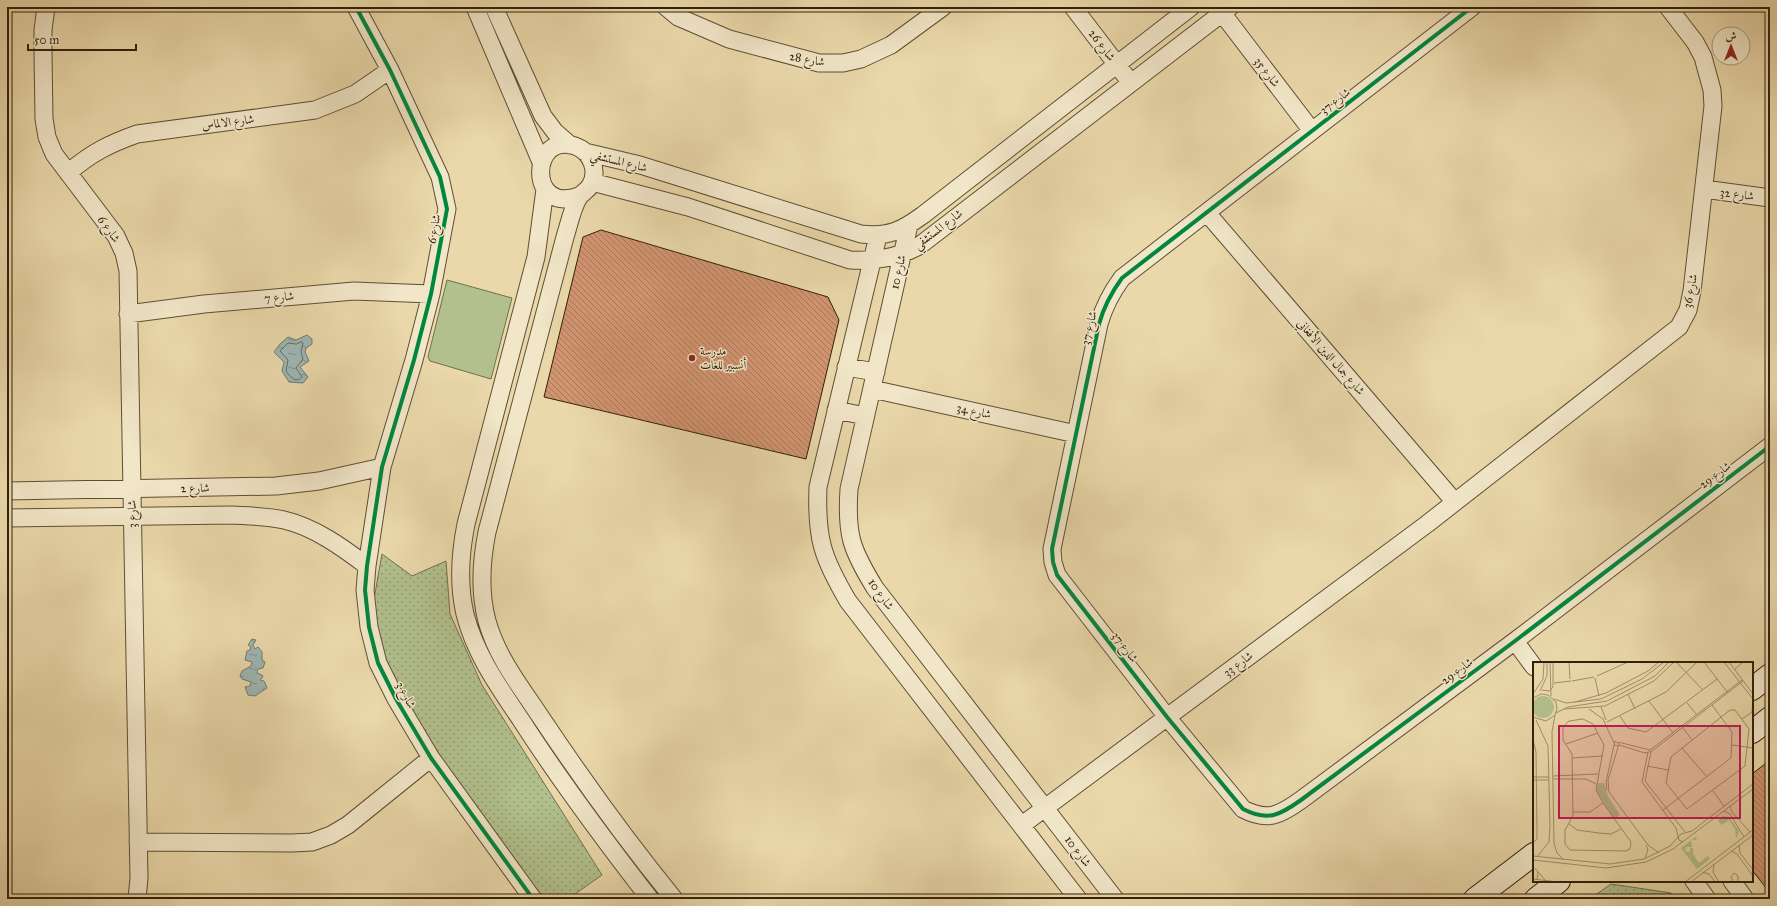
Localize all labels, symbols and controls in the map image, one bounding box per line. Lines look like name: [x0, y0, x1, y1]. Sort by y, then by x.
scale bar: [28, 26, 136, 52]
north arrow: [1711, 26, 1751, 66]
street label: شارع 26: [1083, 27, 1118, 66]
text: ش: [1726, 30, 1737, 43]
text: 50 m: [34, 33, 59, 47]
street label: شارع 28: [787, 49, 826, 73]
street label: شارع 35: [1248, 54, 1283, 92]
street label: شارع 37: [1317, 85, 1356, 120]
street label: شارع الالماس: [201, 112, 256, 136]
street label: شارع المستشفي: [588, 147, 649, 180]
street label: شارع 32: [1719, 185, 1755, 207]
street label: شارع المستشفي: [911, 206, 968, 256]
street label: شارع 6: [92, 213, 123, 248]
street label: شارع 6: [425, 213, 447, 245]
street label: شارع 10: [887, 253, 913, 292]
street label: شارع 36: [1680, 273, 1704, 310]
street label: شارع 7: [264, 289, 295, 309]
street label: شارع 37: [1078, 309, 1104, 347]
street label: شارع جمال الدين الأفغاني: [1291, 315, 1369, 400]
place label: مدرسة أنسبير للغات: [700, 344, 746, 372]
marker: مدرسة أنسبير للغات: [687, 353, 697, 363]
street label: شارع 34: [955, 401, 993, 425]
street label: شارع 29: [1696, 459, 1736, 495]
street label: شارع 2: [180, 481, 210, 499]
street label: شارع 3: [125, 500, 143, 528]
street label: شارع 10: [862, 576, 897, 615]
street label: شارع 37: [1106, 629, 1141, 668]
street label: شارع 33: [1221, 648, 1258, 683]
street label: شارع 29: [1438, 655, 1478, 691]
inset map: [1533, 662, 1753, 882]
street label: شارع 3: [390, 679, 419, 713]
street label: شارع 10: [1059, 833, 1094, 872]

